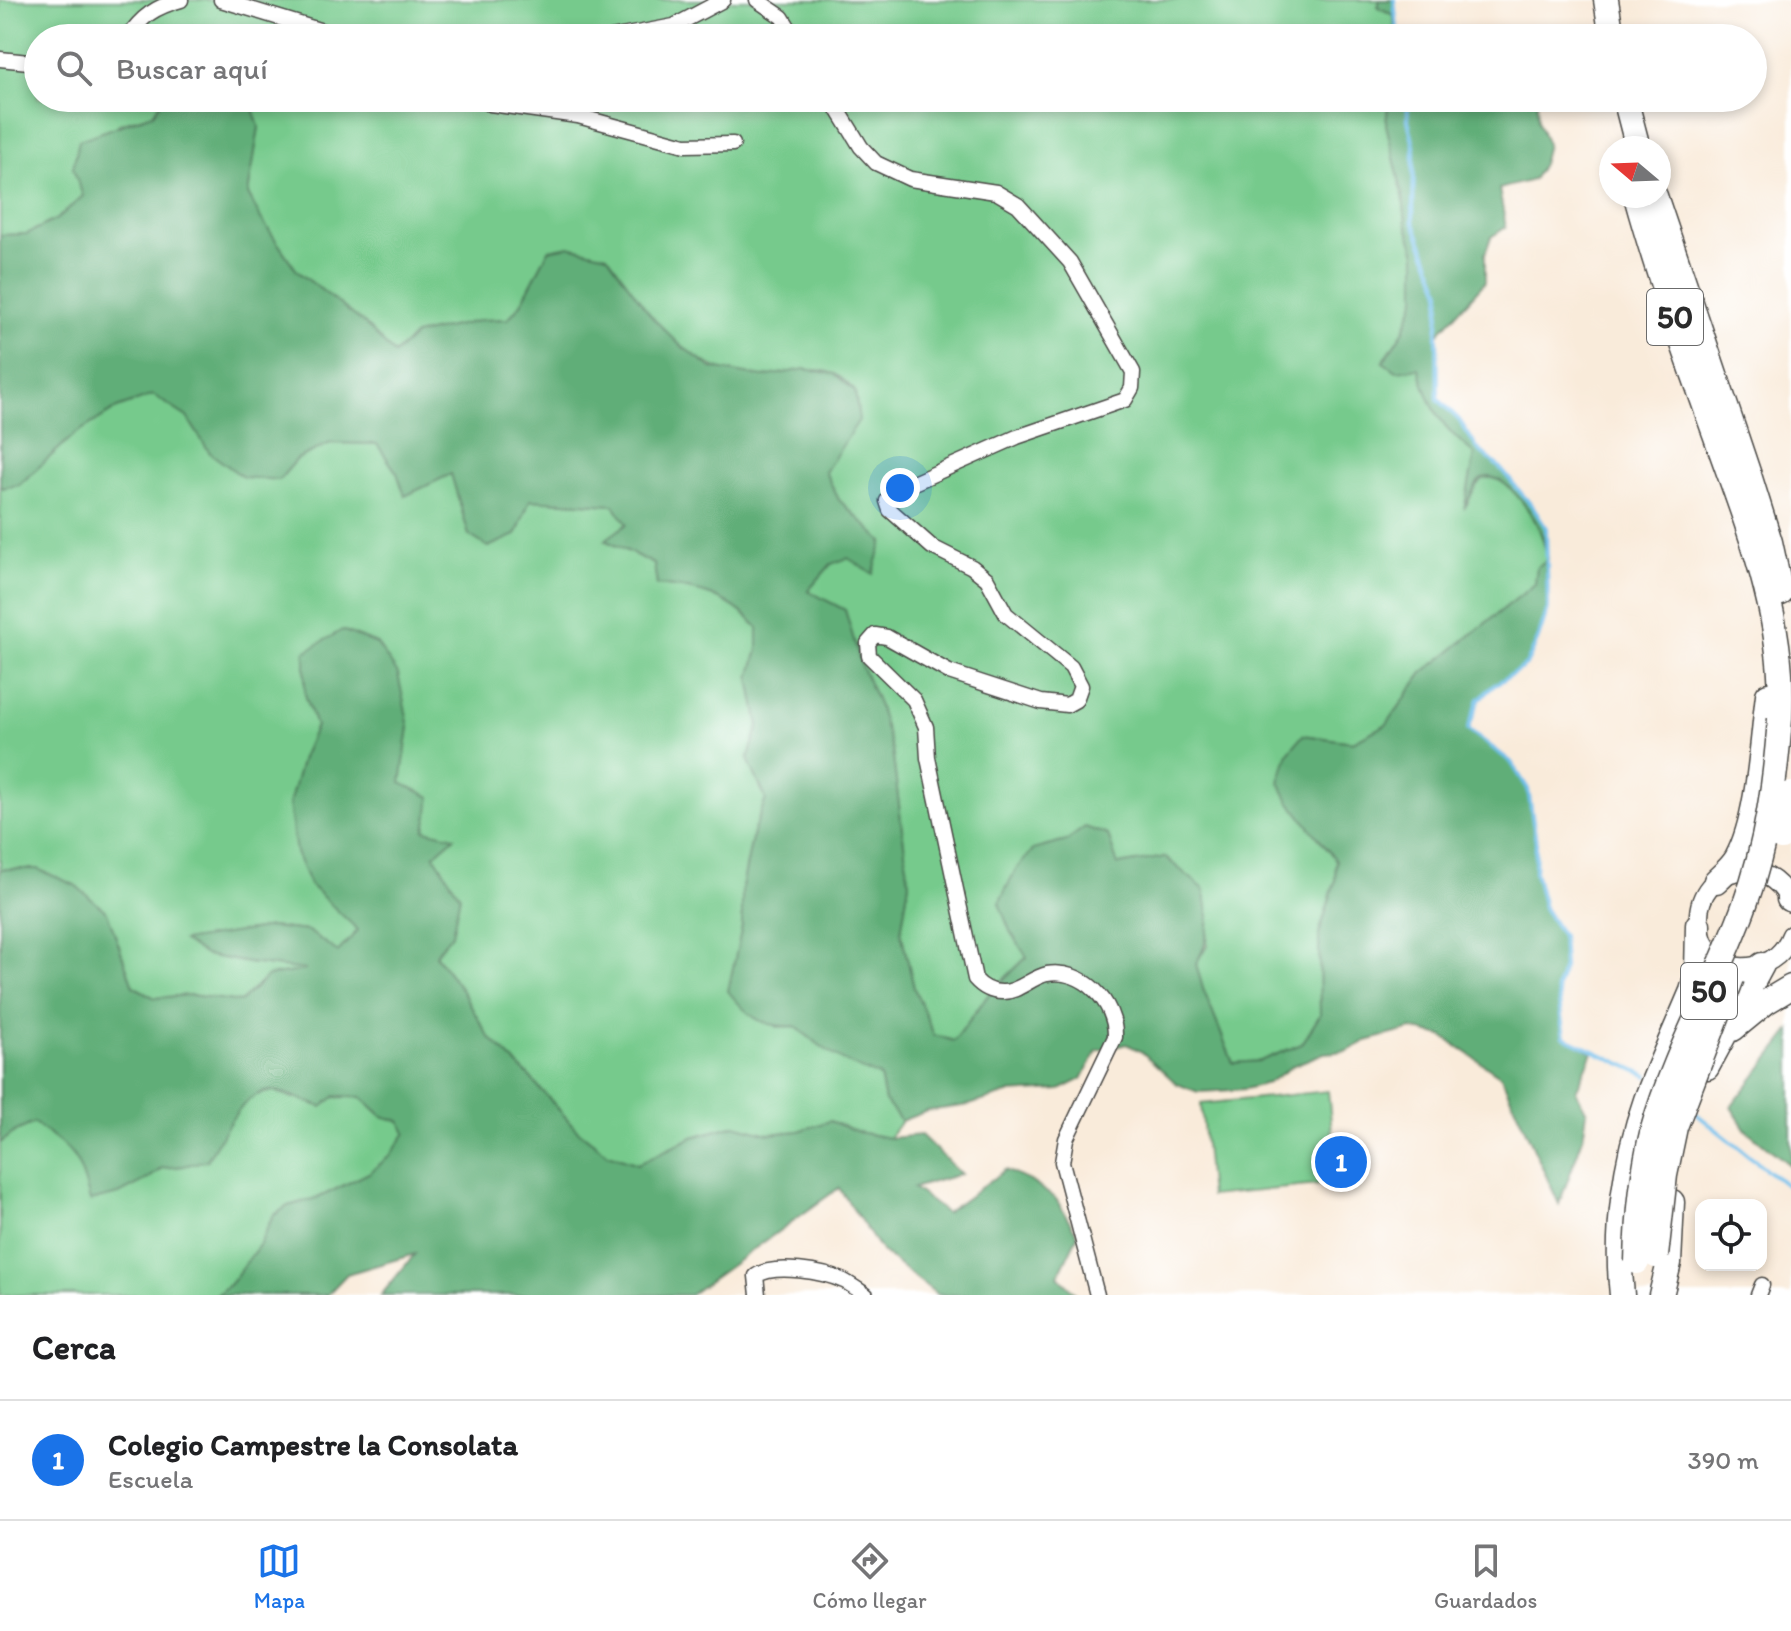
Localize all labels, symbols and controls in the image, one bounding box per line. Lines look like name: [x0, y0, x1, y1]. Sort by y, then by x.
search box: [24, 24, 1767, 112]
icon: search: [52, 46, 96, 90]
text: Buscar aquí: [116, 50, 268, 87]
north arrow: [1599, 136, 1671, 208]
road number: 50: [1647, 289, 1703, 345]
your location: [880, 468, 920, 508]
road number: 50: [1681, 963, 1737, 1019]
pin: 1: [1315, 1132, 1367, 1192]
map controls: [1695, 1199, 1767, 1271]
button: locate: [1695, 1199, 1767, 1271]
text: Cerca: [32, 1327, 116, 1368]
text: Colegio Campestre la Consolata: [108, 1426, 518, 1463]
text: 1: [52, 1444, 64, 1476]
text: 390 m: [1687, 1444, 1759, 1476]
text: Escuela: [108, 1463, 193, 1495]
tab: Mapa: [254, 1539, 305, 1614]
tab: Cómo llegar: [813, 1539, 927, 1614]
tab: Guardados: [1434, 1539, 1537, 1614]

